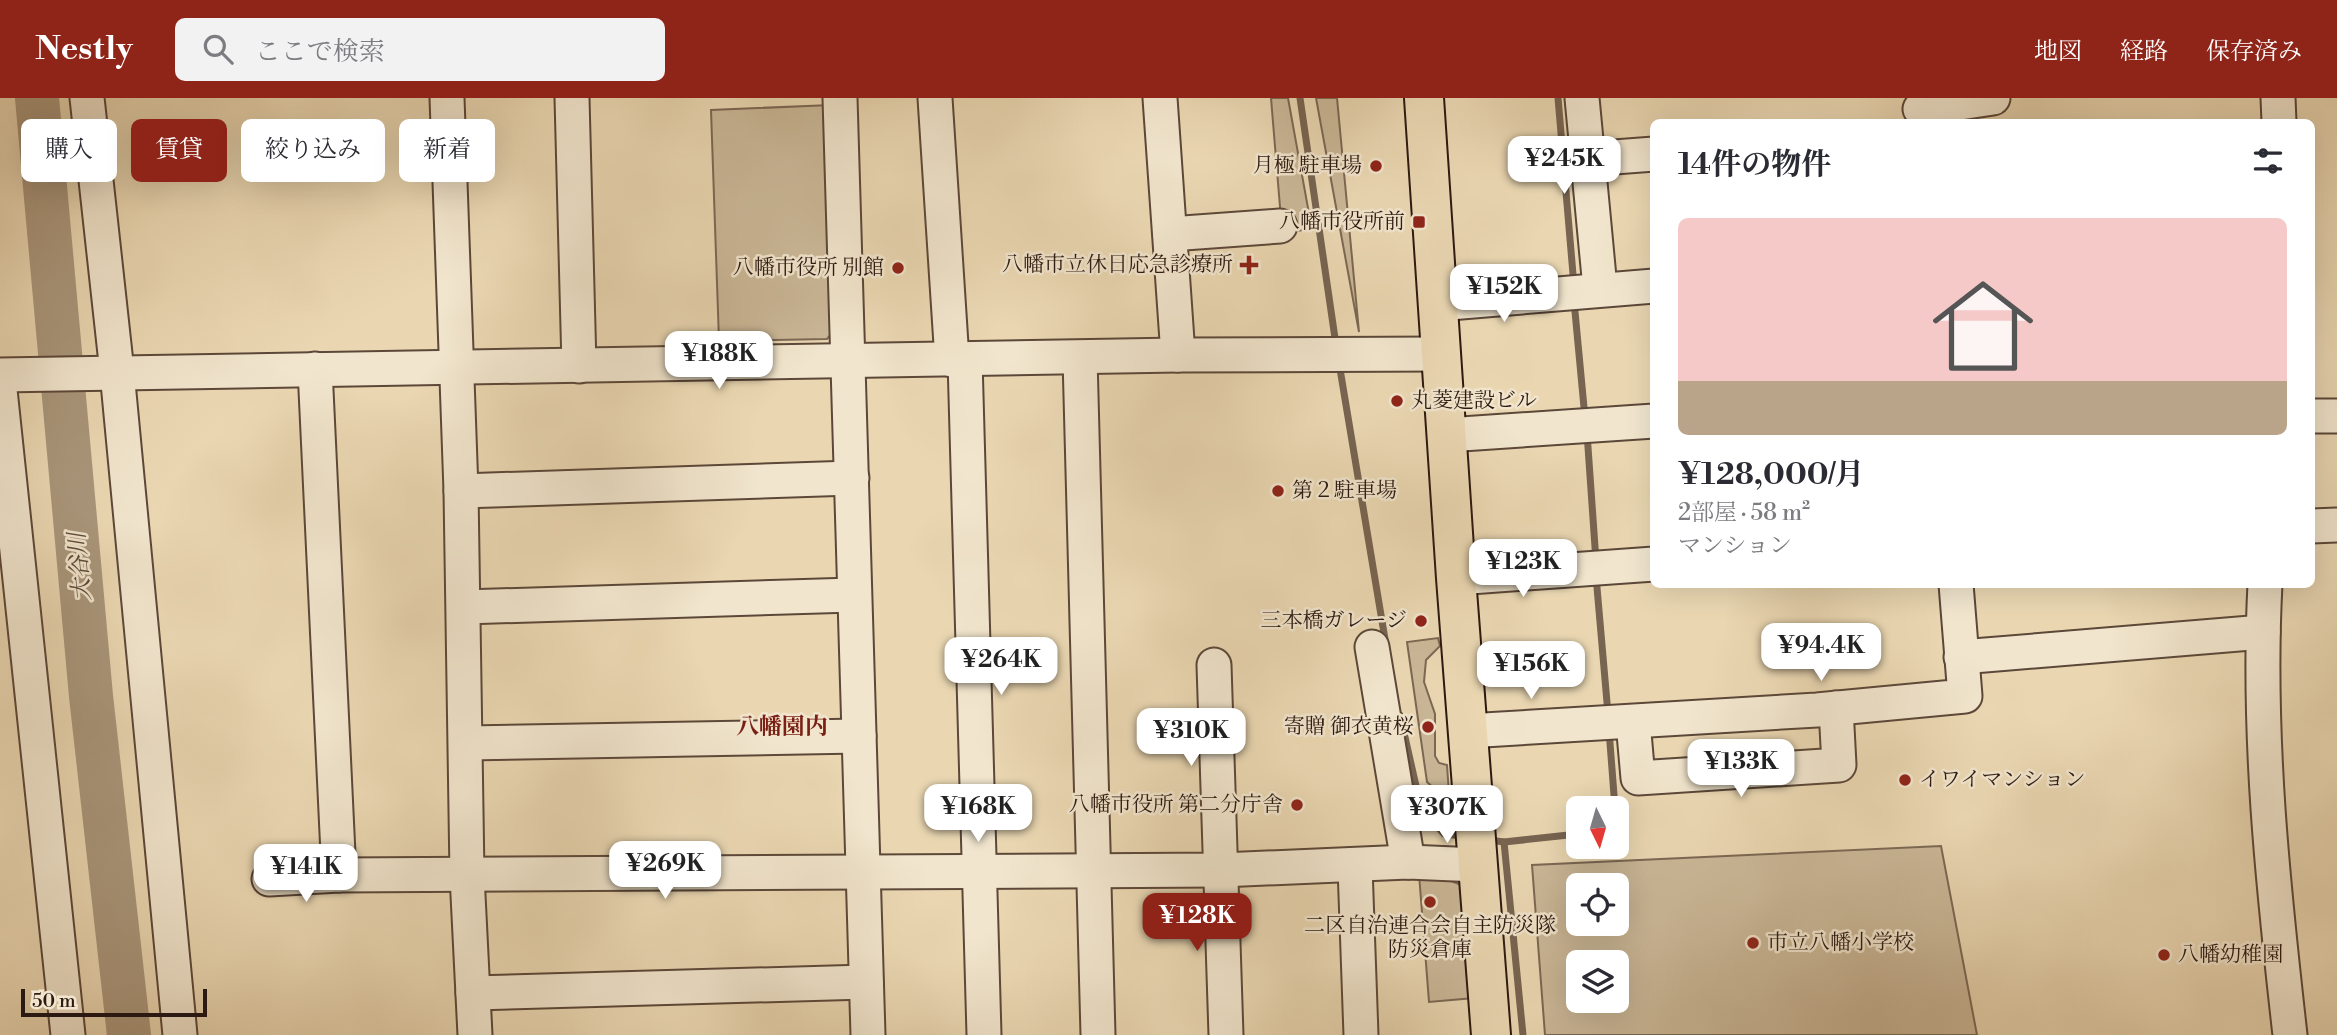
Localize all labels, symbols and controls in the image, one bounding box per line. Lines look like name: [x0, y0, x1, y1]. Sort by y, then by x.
search box: [175, 18, 665, 81]
text: Nestly: [35, 29, 133, 70]
icon: search: [199, 30, 237, 68]
text: ここで検索: [255, 36, 385, 68]
text: 地図: [2034, 37, 2082, 67]
text: 経路: [2120, 37, 2168, 67]
text: 保存済み: [2206, 37, 2302, 67]
chip: 購入: [21, 119, 117, 182]
chip: 賃貸: [131, 119, 227, 182]
chip: 絞り込み: [241, 119, 385, 182]
chip: 新着: [399, 119, 495, 182]
pin: ¥245K: [1515, 136, 1613, 196]
icon: filters: [2249, 142, 2287, 180]
text: ¥245K: [1524, 145, 1604, 173]
text: 14件の物件: [1678, 146, 1831, 184]
place label: 月極 駐車場: [1253, 153, 1362, 179]
marker: 月極 駐車場: [1368, 158, 1384, 174]
place label: 八幡市役所前: [1279, 209, 1405, 235]
marker: 八幡市役所前: [1411, 214, 1427, 230]
place label: 八幡市立休日応急診療所: [1002, 252, 1233, 278]
place label: 八幡市役所 別館: [733, 255, 884, 281]
marker: 八幡市立休日応急診療所: [1239, 255, 1259, 275]
marker: 八幡市役所 別館: [890, 260, 906, 276]
icon: home: [1920, 263, 2046, 389]
pin: ¥152K: [1455, 264, 1553, 324]
text: ¥152K: [1466, 273, 1542, 301]
pin: ¥188K: [670, 331, 768, 391]
text: ¥188K: [681, 340, 757, 368]
place label: 丸菱建設ビル: [1411, 388, 1537, 414]
marker: 丸菱建設ビル: [1389, 393, 1405, 409]
text: ¥128,000/月: [1678, 456, 1864, 494]
place label: 第２駐車場: [1292, 478, 1397, 504]
marker: 第２駐車場: [1270, 483, 1286, 499]
text: 2部屋 · 58 m²: [1678, 499, 1810, 527]
water label: 大谷川: [63, 528, 97, 603]
text: マンション: [1678, 532, 1792, 560]
pin: ¥123K: [1474, 540, 1572, 599]
text: ¥123K: [1485, 548, 1561, 576]
place label: 三本橋ガレージ: [1260, 608, 1407, 634]
marker: 三本橋ガレージ: [1413, 613, 1429, 629]
pin: ¥94.4K: [1764, 624, 1878, 683]
text: ¥94.4K: [1777, 632, 1865, 660]
pin: ¥264K: [952, 638, 1050, 697]
pin: ¥156K: [1482, 642, 1580, 701]
text: ¥264K: [960, 646, 1042, 674]
text: ¥156K: [1493, 650, 1569, 678]
pin: ¥310K: [1142, 708, 1240, 768]
district label: 八幡園内: [736, 713, 828, 741]
place label: 寄贈 御衣黄桜: [1284, 714, 1414, 740]
text: ¥310K: [1153, 717, 1229, 745]
marker: 寄贈 御衣黄桜: [1420, 719, 1436, 735]
pin: ¥133K: [1692, 740, 1790, 799]
text: ¥133K: [1703, 748, 1779, 776]
place label: イワイマンション: [1919, 767, 2085, 793]
marker: イワイマンション: [1897, 772, 1913, 788]
pin: ¥168K: [929, 784, 1027, 844]
pin: ¥307K: [1398, 786, 1496, 845]
place label: 八幡市役所 第二分庁舎: [1069, 792, 1283, 818]
text: ¥168K: [940, 793, 1016, 821]
text: ¥307K: [1407, 794, 1487, 822]
north arrow: [1566, 796, 1629, 859]
map controls: [1566, 796, 1629, 1013]
marker: 八幡市役所 第二分庁舎: [1289, 797, 1305, 813]
pin: ¥269K: [616, 842, 714, 901]
pin: ¥141K: [257, 844, 355, 904]
text: ¥269K: [625, 850, 705, 878]
text: ¥141K: [270, 853, 342, 881]
button: locate: [1566, 873, 1629, 936]
pin: ¥128K: [1148, 894, 1246, 953]
marker: 二区自治連合会自主防災隊 防災倉庫: [1422, 894, 1438, 910]
text: ¥128K: [1159, 902, 1235, 930]
place label: 二区自治連合会自主防災隊 防災倉庫: [1304, 913, 1556, 963]
place label: 市立八幡小学校: [1767, 930, 1914, 956]
marker: 市立八幡小学校: [1745, 935, 1761, 951]
place label: 八幡幼稚園: [2178, 942, 2283, 968]
marker: 八幡幼稚園: [2156, 947, 2172, 963]
button: layers: [1566, 950, 1629, 1013]
scale bar: [21, 986, 206, 1018]
text: 50 m: [32, 989, 76, 1013]

